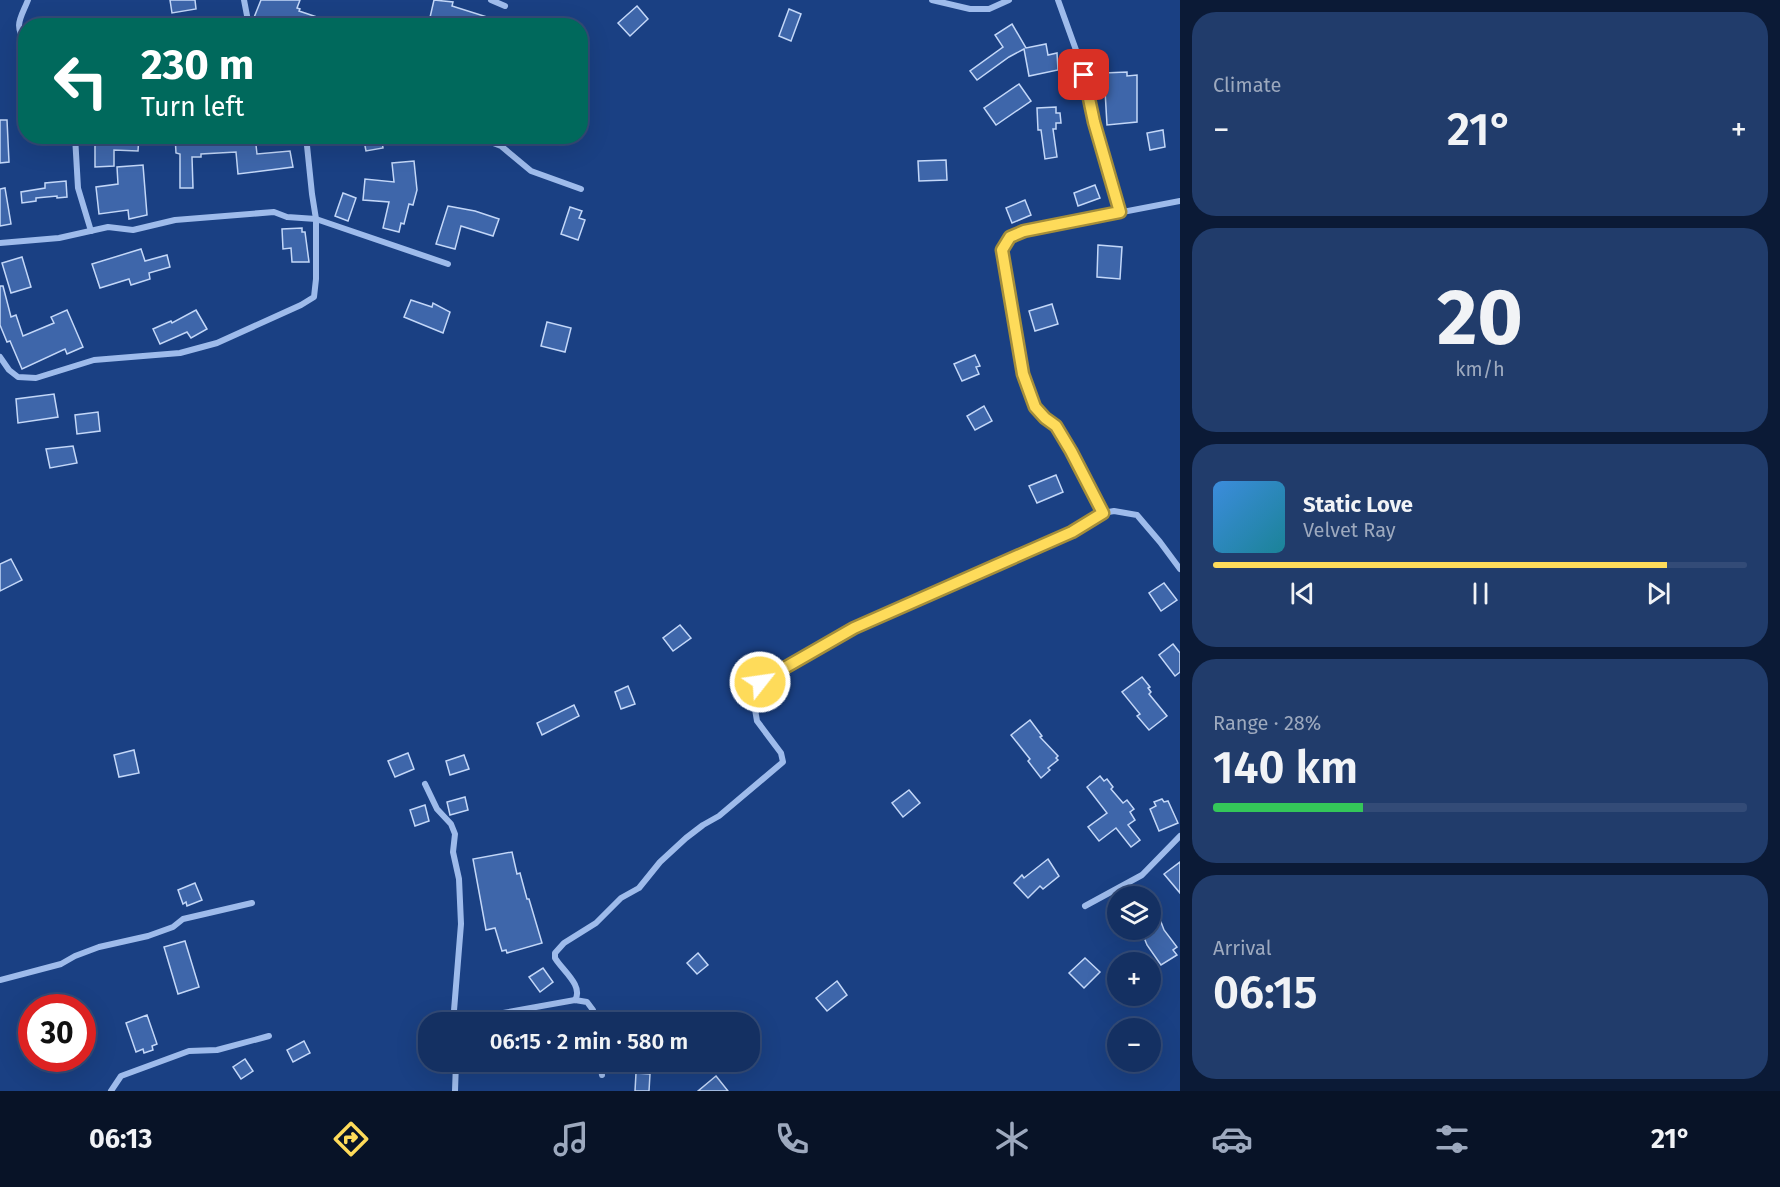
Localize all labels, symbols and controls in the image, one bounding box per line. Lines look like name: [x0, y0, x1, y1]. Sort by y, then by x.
text: 230 m: [141, 40, 254, 90]
icon: left: [42, 42, 120, 120]
pin: [1058, 49, 1109, 100]
icon: arrive: [1067, 58, 1100, 91]
text: Climate: [1213, 73, 1281, 97]
text: Turn left: [141, 91, 244, 123]
text: 21°: [1447, 103, 1513, 157]
text: −: [1213, 110, 1230, 150]
text: +: [1731, 110, 1747, 150]
text: 20: [1437, 271, 1523, 365]
text: km/h: [1455, 357, 1505, 381]
text: Static Love: [1303, 491, 1413, 518]
text: Velvet Ray: [1303, 518, 1396, 542]
icon: previous: [1286, 577, 1319, 610]
icon: pause: [1464, 577, 1497, 610]
icon: next: [1642, 577, 1675, 610]
position arrow: [728, 650, 792, 714]
text: Range · 28%: [1213, 711, 1321, 735]
text: 140 km: [1213, 741, 1358, 795]
map controls: [1107, 886, 1161, 1072]
button: layers: [1107, 886, 1161, 940]
text: Arrival: [1213, 936, 1272, 960]
button: +: [1107, 952, 1161, 1006]
text: 06:15: [1213, 966, 1318, 1020]
speed limit sign: 30: [18, 994, 96, 1072]
button: −: [1107, 1018, 1161, 1072]
text: 06:15 · 2 min · 580 m: [490, 1028, 688, 1055]
icon: directions: [330, 1118, 372, 1160]
icon: music: [550, 1118, 592, 1160]
icon: phone: [771, 1118, 813, 1160]
icon: climate: [991, 1118, 1033, 1160]
icon: car: [1211, 1118, 1253, 1160]
icon: filters: [1431, 1118, 1473, 1160]
text: 06:13: [89, 1123, 152, 1155]
text: 21°: [1651, 1123, 1691, 1155]

